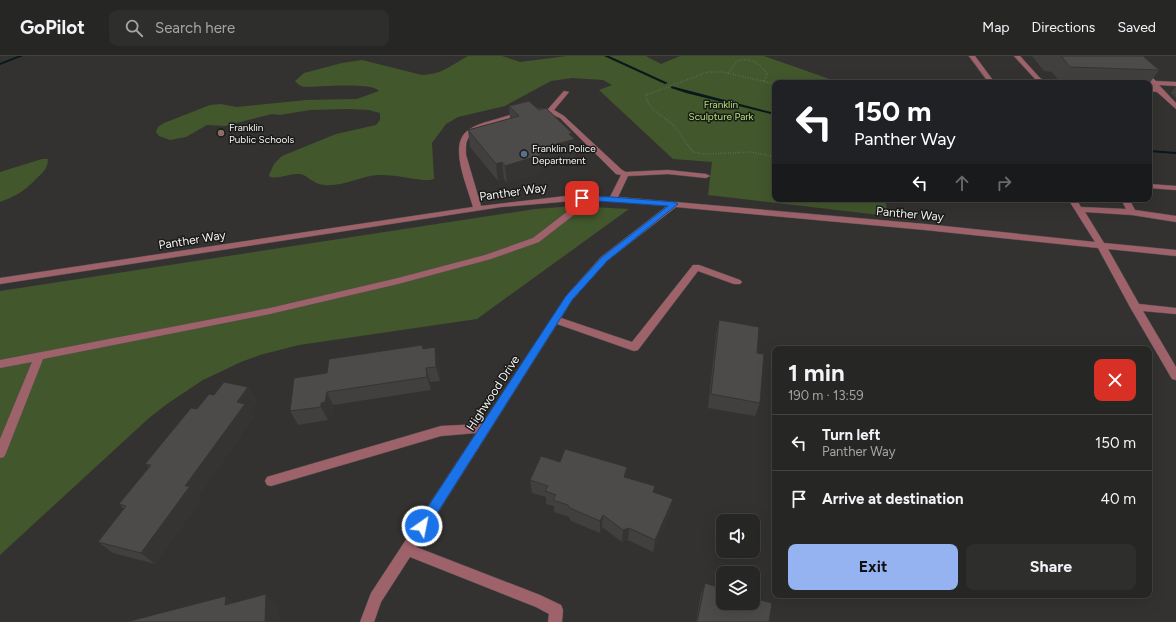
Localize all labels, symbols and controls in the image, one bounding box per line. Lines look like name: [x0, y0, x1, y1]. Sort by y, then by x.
search box: [109, 10, 389, 46]
text: GoPilot: [20, 16, 85, 39]
icon: search: [123, 17, 145, 39]
text: Search here: [155, 19, 235, 37]
text: Map: [982, 19, 1010, 36]
text: Directions: [1032, 19, 1095, 36]
text: Saved: [1117, 19, 1156, 36]
text: 150 m: [854, 94, 931, 128]
icon: left: [788, 96, 840, 148]
park label: Franklin Sculpture Park: [689, 98, 754, 123]
place label: Franklin Public Schools: [229, 121, 295, 146]
marker: Franklin Public Schools: [216, 128, 226, 138]
text: Panther Way: [854, 128, 956, 150]
place label: Franklin Police Department: [532, 142, 596, 167]
marker: Franklin Police Department: [519, 149, 529, 159]
icon: left: [909, 172, 931, 194]
icon: ahead: [951, 172, 973, 194]
icon: right: [993, 172, 1015, 194]
street label: Panther Way: [478, 180, 548, 204]
pin: [565, 181, 599, 215]
icon: arrive: [571, 187, 593, 209]
street label: Panther Way: [876, 204, 945, 224]
street label: Panther Way: [157, 228, 227, 252]
street label: Highwood Drive: [464, 353, 523, 433]
text: 1 min: [788, 358, 845, 387]
button: close: [1094, 359, 1136, 401]
text: 190 m · 13:59: [788, 388, 864, 403]
text: Turn left: [822, 426, 880, 444]
icon: left: [788, 432, 810, 454]
text: 150 m: [1095, 434, 1136, 452]
text: Panther Way: [822, 444, 895, 459]
icon: arrive: [788, 488, 810, 510]
text: Arrive at destination: [822, 490, 963, 508]
text: 40 m: [1101, 490, 1136, 508]
position arrow: [401, 505, 443, 547]
map controls: [716, 514, 760, 610]
button: sound: [716, 514, 760, 558]
button: Exit: [788, 544, 958, 590]
button: Share: [966, 544, 1136, 590]
button: layers: [716, 566, 760, 610]

